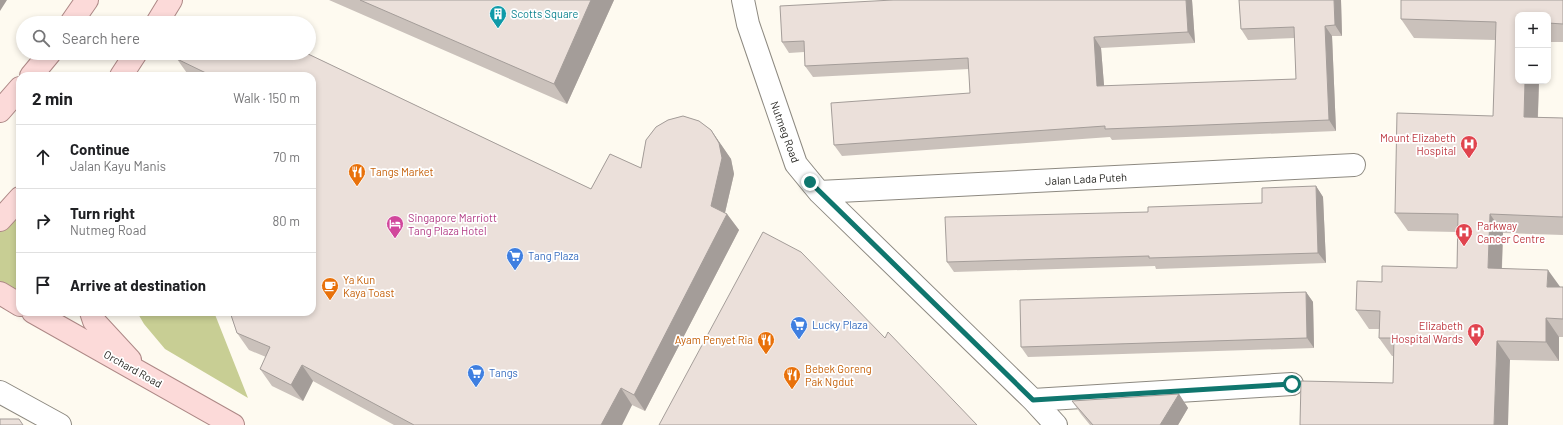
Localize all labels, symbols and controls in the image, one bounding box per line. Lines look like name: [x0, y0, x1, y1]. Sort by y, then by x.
building icon: Scotts Square: [488, 4, 508, 29]
place label: Scotts Square: [511, 7, 579, 20]
map controls: [1515, 12, 1551, 84]
button: +: [1515, 12, 1551, 48]
search box: [16, 16, 316, 60]
icon: search: [30, 27, 52, 49]
text: Search here: [62, 29, 140, 47]
button: −: [1515, 48, 1551, 84]
text: 2 min: [32, 88, 73, 108]
text: Walk · 150 m: [233, 90, 300, 106]
street label: Nutmeg Road: [768, 99, 803, 164]
place label: Mount Elizabeth Hospital: [1380, 131, 1456, 157]
hospital icon: Mount Elizabeth Hospital: [1459, 134, 1479, 159]
text: Continue: [70, 140, 130, 158]
icon: ahead: [32, 146, 54, 168]
text: 70 m: [273, 149, 300, 165]
text: Jalan Kayu Manis: [70, 158, 166, 174]
restaurant icon: Tangs Market: [347, 162, 367, 187]
place label: Tangs Market: [370, 165, 434, 178]
street label: Jalan Lada Puteh: [1045, 170, 1127, 187]
route end: [801, 173, 819, 191]
text: Turn right: [70, 204, 135, 222]
icon: right: [32, 210, 54, 232]
place label: Singapore Marriott Tang Plaza Hotel: [408, 211, 497, 237]
text: 80 m: [273, 213, 300, 229]
hotel icon: Singapore Marriott Tang Plaza Hotel: [385, 214, 405, 239]
place label: Parkway Cancer Centre: [1477, 219, 1545, 245]
text: Nutmeg Road: [70, 222, 146, 238]
hospital icon: Parkway Cancer Centre: [1454, 222, 1474, 247]
supermarket icon: Tang Plaza: [505, 246, 525, 271]
place label: Tang Plaza: [528, 249, 579, 262]
place label: Ya Kun Kaya Toast: [343, 273, 394, 299]
icon: arrive: [32, 274, 54, 296]
text: Arrive at destination: [70, 276, 206, 294]
cafe icon: Ya Kun Kaya Toast: [320, 276, 340, 301]
supermarket icon: Lucky Plaza: [789, 315, 809, 340]
place label: Lucky Plaza: [812, 318, 868, 331]
place label: Elizabeth Hospital Wards: [1391, 319, 1463, 345]
hospital icon: Elizabeth Hospital Wards: [1466, 322, 1486, 347]
restaurant icon: Ayam Penyet Ria: [756, 330, 776, 355]
place label: Ayam Penyet Ria: [675, 333, 753, 346]
street label: Orchard Road: [102, 347, 165, 390]
place label: Bebek Goreng Pak Ngdut: [805, 362, 872, 388]
supermarket icon: Tangs: [466, 363, 486, 388]
restaurant icon: Bebek Goreng Pak Ngdut: [782, 365, 802, 390]
place label: Tangs: [489, 366, 518, 379]
route start: [1283, 375, 1301, 393]

